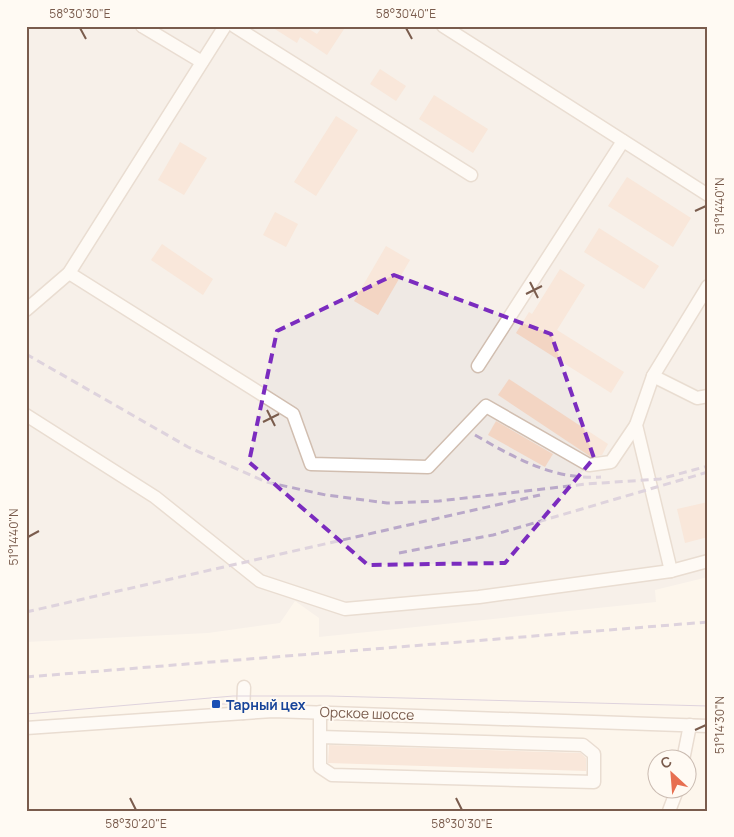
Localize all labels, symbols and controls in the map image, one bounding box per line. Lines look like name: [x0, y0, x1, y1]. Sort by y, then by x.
text: 58°30'30"E: [49, 5, 111, 22]
text: 58°30'40"E: [376, 5, 436, 22]
text: 51°14'40"N: [711, 178, 728, 234]
text: 51°14'40"N: [5, 509, 22, 565]
place label: Тарный цех: [226, 695, 306, 714]
text: 51°14'30"N: [711, 696, 728, 754]
marker: Тарный цех: [210, 698, 222, 710]
street label: Орское шоссе: [319, 702, 415, 724]
north arrow: [646, 750, 696, 800]
text: С: [657, 751, 675, 773]
text: 58°30'20"E: [105, 815, 167, 832]
text: 58°30'30"E: [431, 815, 493, 832]

